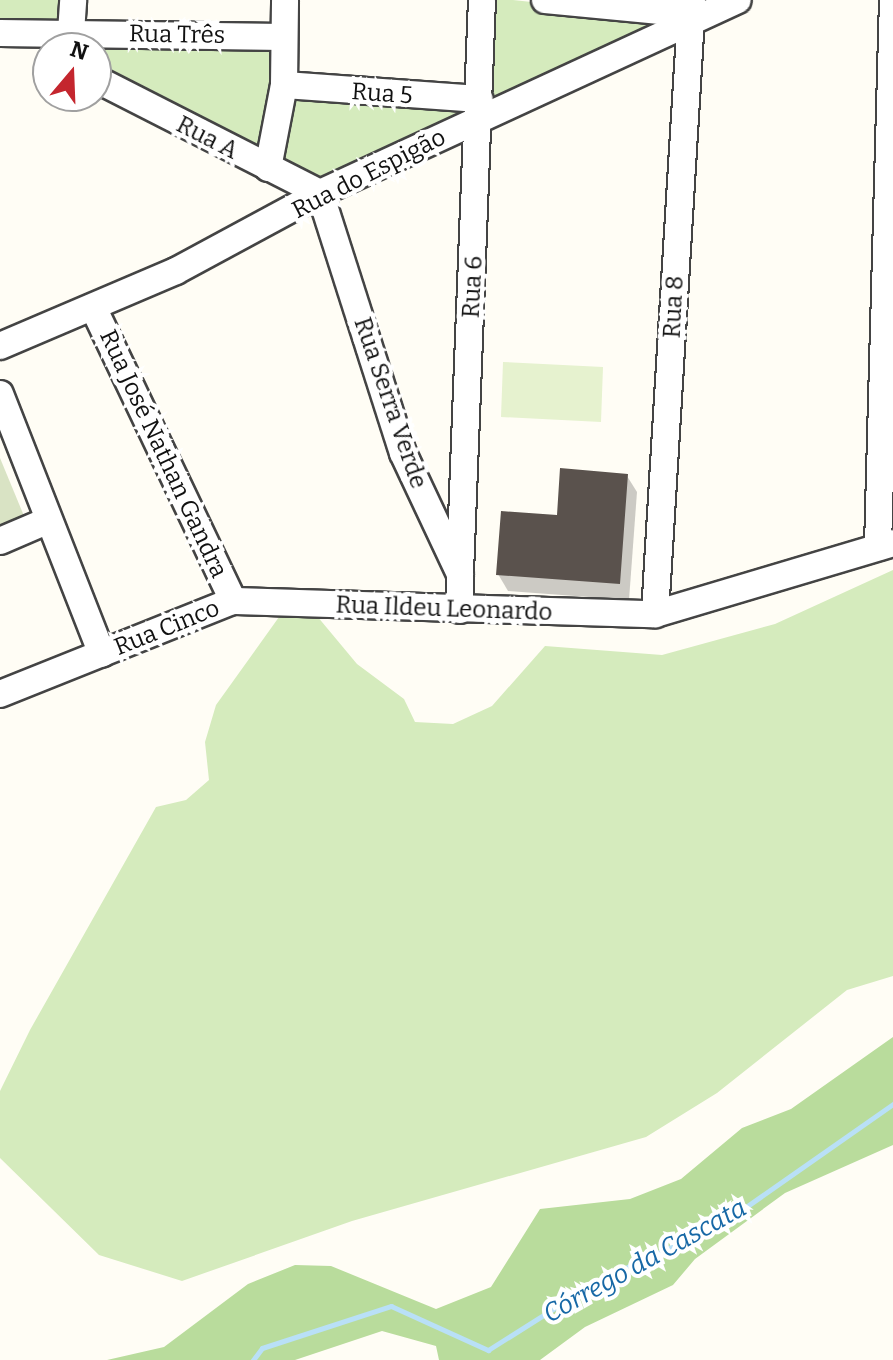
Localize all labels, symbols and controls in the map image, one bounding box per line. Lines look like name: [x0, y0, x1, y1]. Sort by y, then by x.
street label: Rua Três: [129, 20, 225, 50]
north arrow: [32, 32, 112, 112]
text: N: [67, 35, 92, 66]
street label: Rua 5: [351, 78, 413, 110]
street label: Rua A: [171, 110, 243, 166]
street label: Rua do Espigão: [287, 123, 451, 225]
street label: Rua 6: [457, 255, 489, 319]
street label: Rua 8: [658, 275, 690, 339]
street label: Rua Serra Verde: [347, 314, 433, 492]
street label: Rua José Nathan Gandra: [93, 325, 233, 583]
street label: Rua Ildeu Leonardo: [335, 591, 553, 627]
street label: Rua Cinco: [110, 594, 224, 662]
water label: Córrego da Cascata: [538, 1192, 752, 1330]

